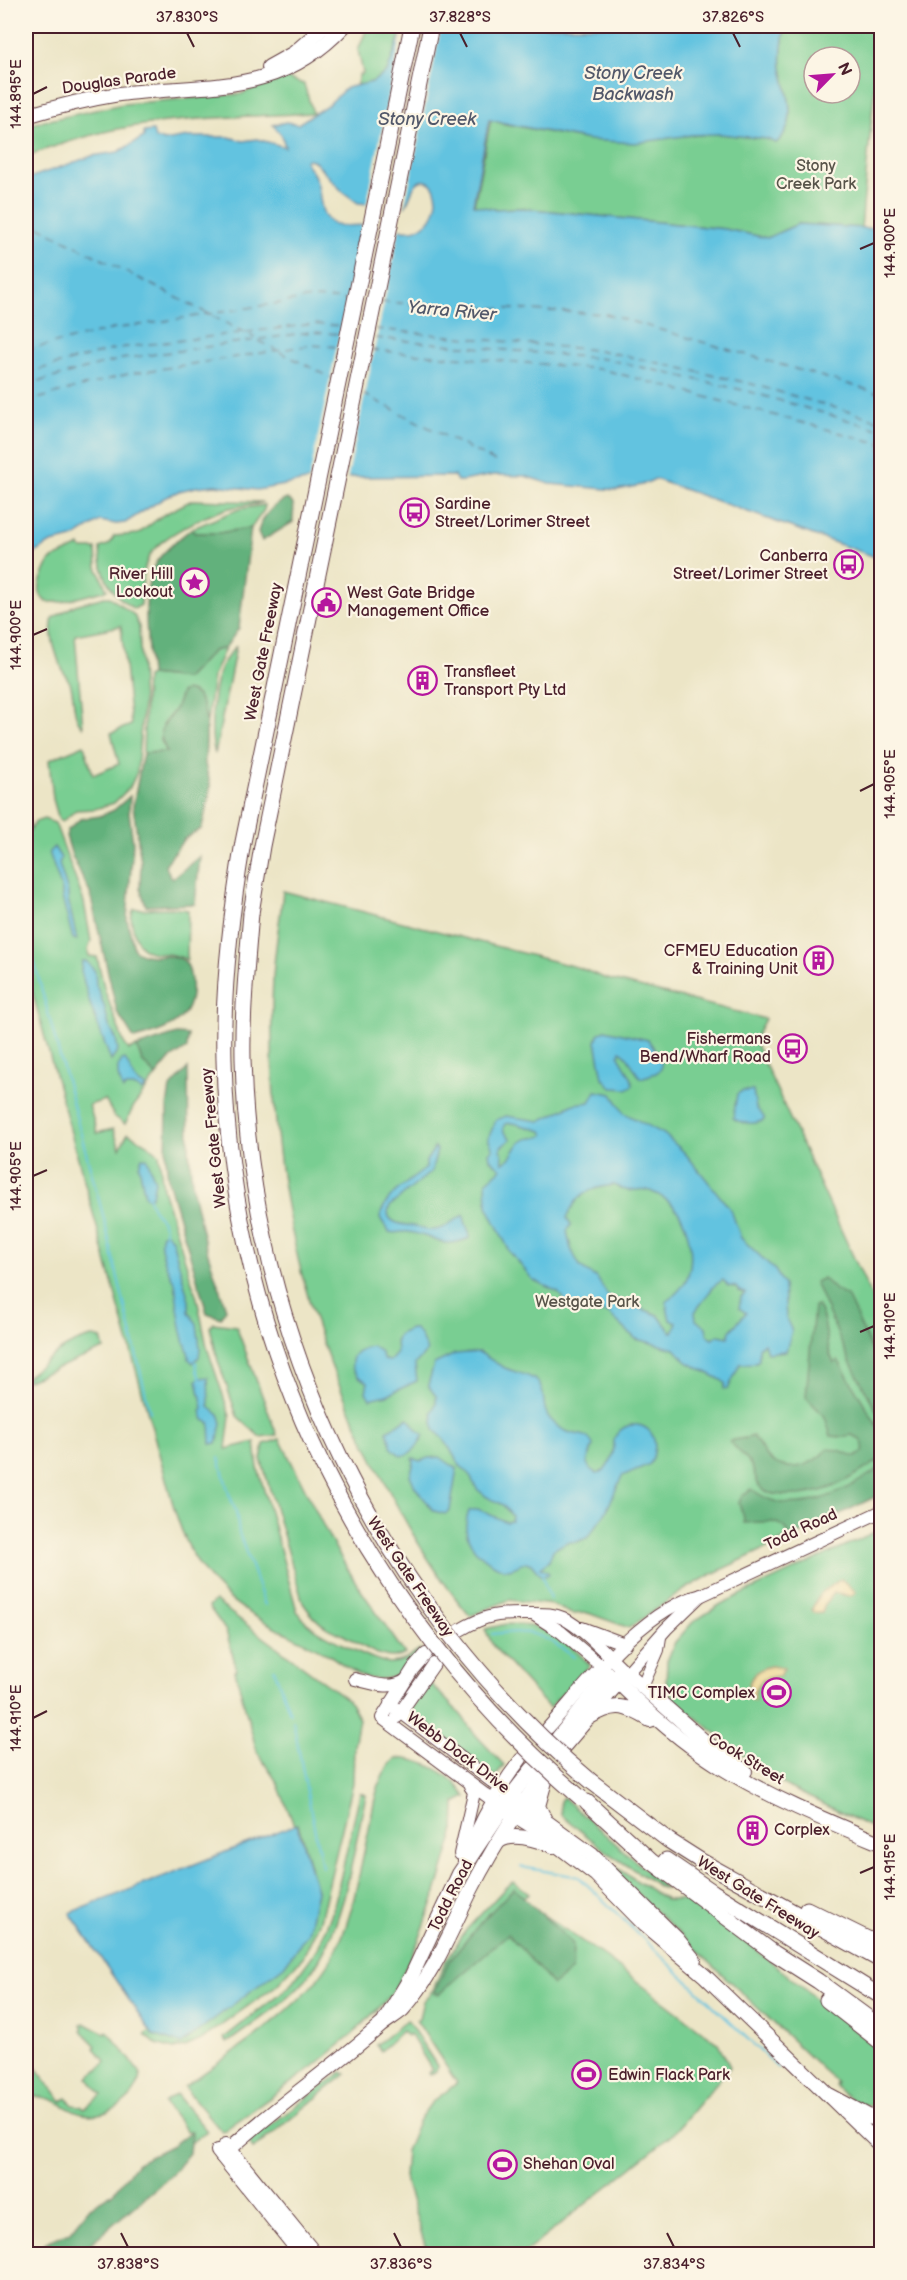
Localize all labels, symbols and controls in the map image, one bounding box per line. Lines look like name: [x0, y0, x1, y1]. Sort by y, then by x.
text: 37.830°S: [156, 8, 218, 27]
text: 37.828°S: [429, 8, 491, 27]
text: 37.826°S: [702, 8, 764, 27]
north arrow: [802, 45, 862, 105]
text: 144.895°E: [7, 59, 26, 129]
text: N: [833, 60, 855, 79]
water label: Stony Creek Backwash: [584, 63, 683, 105]
street label: Douglas Parade: [61, 64, 178, 98]
water label: Stony Creek: [378, 109, 477, 130]
park label: Stony Creek Park: [776, 157, 856, 194]
text: 144.900°E: [881, 208, 900, 278]
water label: Yarra River: [407, 297, 499, 325]
place label: Sardine Street/Lorimer Street: [435, 495, 590, 532]
bus stop icon: Sardine Street/Lorimer Street: [398, 497, 430, 529]
place label: Canberra Street/Lorimer Street: [673, 547, 828, 584]
bus stop icon: Canberra Street/Lorimer Street: [833, 549, 865, 581]
place label: River Hill Lookout: [109, 565, 173, 602]
place icon: River Hill Lookout: [178, 567, 210, 599]
street label: West Gate Freeway: [241, 580, 287, 723]
place label: West Gate Bridge Management Office: [347, 584, 490, 621]
public building icon: West Gate Bridge Management Office: [310, 586, 342, 618]
text: 144.900°E: [7, 600, 26, 670]
place label: Transfleet Transport Pty Ltd: [444, 663, 566, 700]
building icon: Transfleet Transport Pty Ltd: [407, 665, 439, 697]
text: 144.905°E: [881, 749, 900, 819]
place label: CFMEU Education & Training Unit: [664, 942, 798, 979]
building icon: CFMEU Education & Training Unit: [803, 944, 835, 976]
place label: Fishermans Bend/Wharf Road: [640, 1030, 771, 1067]
bus stop icon: Fishermans Bend/Wharf Road: [776, 1032, 808, 1064]
street label: West Gate Freeway: [197, 1066, 231, 1209]
text: 144.905°E: [7, 1141, 26, 1211]
text: 144.910°E: [881, 1292, 900, 1360]
park label: Westgate Park: [535, 1293, 639, 1312]
street label: Todd Road: [761, 1505, 841, 1555]
street label: West Gate Freeway: [363, 1513, 458, 1641]
sports icon: TIMC Complex: [760, 1677, 792, 1709]
text: 144.910°E: [7, 1684, 26, 1752]
place label: TIMC Complex: [648, 1684, 756, 1703]
street label: Webb Dock Drive: [403, 1708, 514, 1798]
street label: Cook Street: [705, 1729, 788, 1789]
building icon: Corplex: [737, 1814, 769, 1846]
place label: Corplex: [774, 1821, 830, 1840]
text: 144.915°E: [881, 1834, 900, 1900]
street label: West Gate Freeway: [693, 1853, 823, 1944]
street label: Todd Road: [425, 1857, 477, 1935]
sports icon: Edwin Flack Park: [571, 2059, 603, 2091]
place label: Edwin Flack Park: [608, 2066, 730, 2085]
sports icon: Shehan Oval: [486, 2148, 518, 2180]
place label: Shehan Oval: [523, 2155, 615, 2174]
text: 37.838°S: [97, 2255, 159, 2274]
text: 37.836°S: [370, 2255, 432, 2274]
text: 37.834°S: [643, 2255, 705, 2274]

